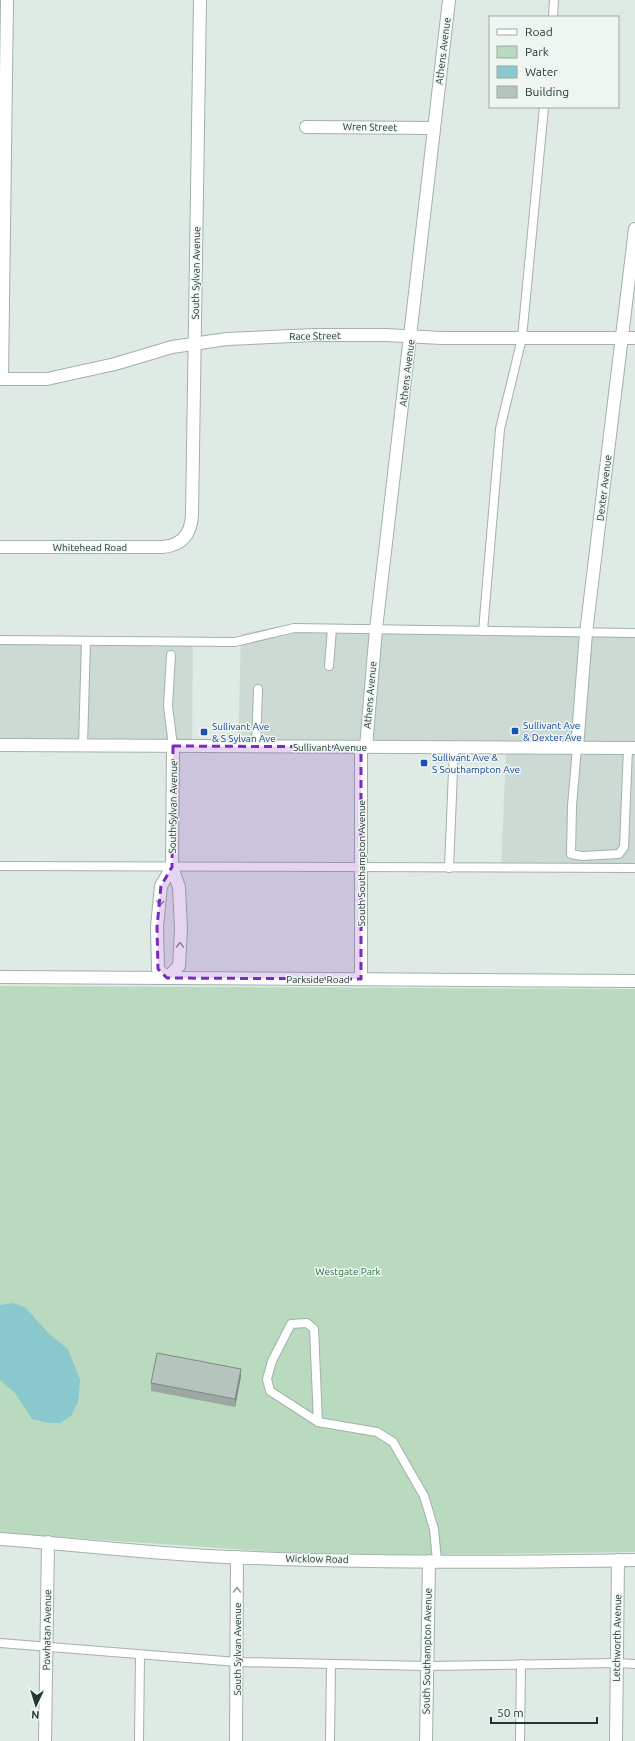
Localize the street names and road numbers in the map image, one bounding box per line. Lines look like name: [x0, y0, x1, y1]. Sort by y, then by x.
street label: Athens Avenue: [433, 17, 453, 85]
street label: Wren Street: [343, 121, 397, 133]
street label: South Sylvan Avenue: [190, 226, 202, 320]
street label: Race Street: [289, 330, 341, 342]
street label: Athens Avenue: [397, 339, 417, 407]
street label: Dexter Avenue: [594, 454, 614, 522]
street label: Whitehead Road: [53, 542, 127, 553]
street label: Athens Avenue: [362, 661, 378, 729]
street label: Sullivant Avenue: [293, 742, 367, 753]
street label: South Sylvan Avenue: [167, 760, 179, 854]
street label: South Southampton Avenue: [356, 800, 367, 926]
street label: Parkside Road: [286, 974, 350, 985]
street label: Wicklow Road: [285, 1553, 349, 1565]
street label: South Southampton Avenue: [420, 1588, 434, 1714]
street label: Powhatan Avenue: [41, 1589, 53, 1671]
street label: Letchworth Avenue: [611, 1594, 623, 1682]
street label: South Sylvan Avenue: [232, 1603, 243, 1695]

